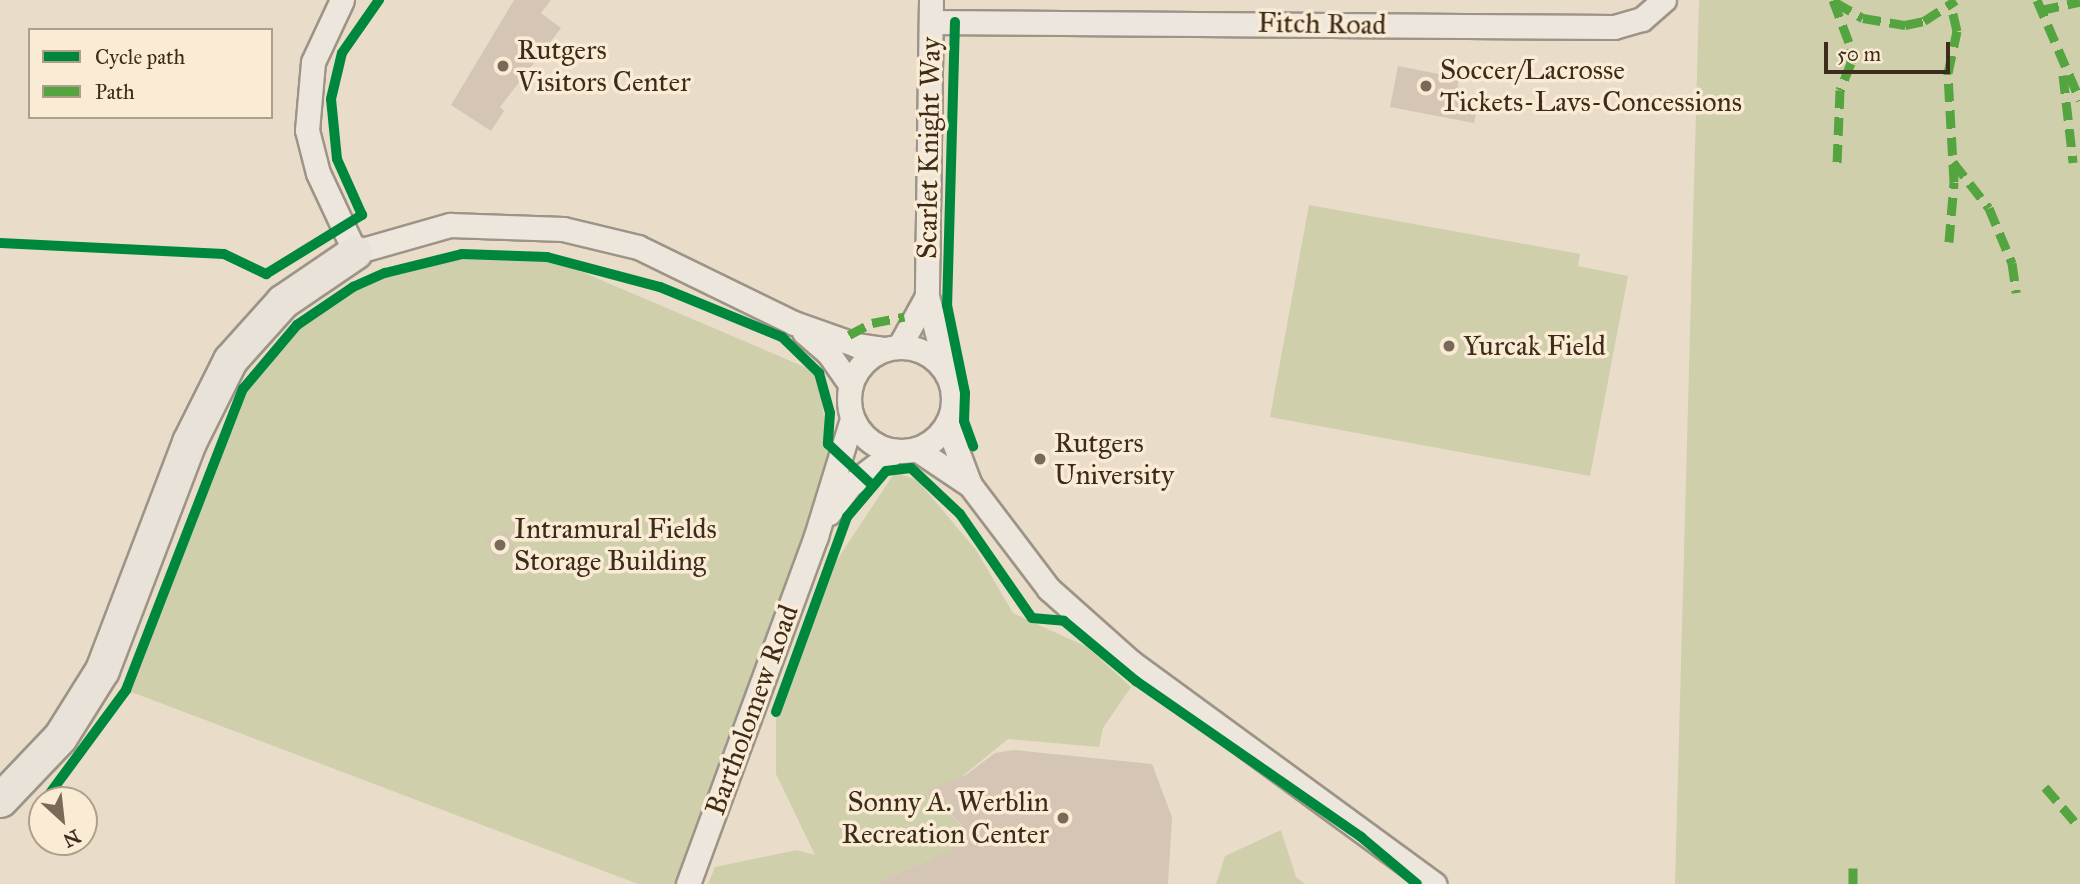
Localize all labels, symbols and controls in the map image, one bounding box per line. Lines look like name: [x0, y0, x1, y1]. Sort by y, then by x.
street label: Fitch Road: [1257, 6, 1387, 42]
legend: [28, 28, 273, 119]
scale bar: [1828, 28, 1954, 72]
place label: Rutgers Visitors Center: [517, 33, 691, 99]
street label: Scarlet Knight Way: [910, 37, 948, 259]
text: 50 m: [1837, 41, 1881, 67]
text: Cycle path: [95, 44, 185, 70]
place label: Soccer/Lacrosse Tickets-Lavs-Concessions: [1440, 53, 1742, 119]
marker: Rutgers Visitors Center: [495, 58, 511, 74]
marker: Soccer/Lacrosse Tickets-Lavs-Concessions: [1418, 78, 1434, 94]
text: Path: [95, 79, 135, 105]
place label: Yurcak Field: [1463, 329, 1606, 363]
marker: Yurcak Field: [1441, 338, 1457, 354]
place label: Rutgers University: [1054, 426, 1174, 492]
marker: Rutgers University: [1032, 451, 1048, 467]
place label: Intramural Fields Storage Building: [514, 512, 717, 578]
marker: Intramural Fields Storage Building: [492, 537, 508, 553]
street label: Bartholomew Road: [698, 600, 806, 820]
place label: Sonny A. Werblin Recreation Center: [841, 785, 1049, 851]
north arrow: [28, 786, 98, 856]
marker: Sonny A. Werblin Recreation Center: [1055, 810, 1071, 826]
text: N: [59, 824, 84, 852]

